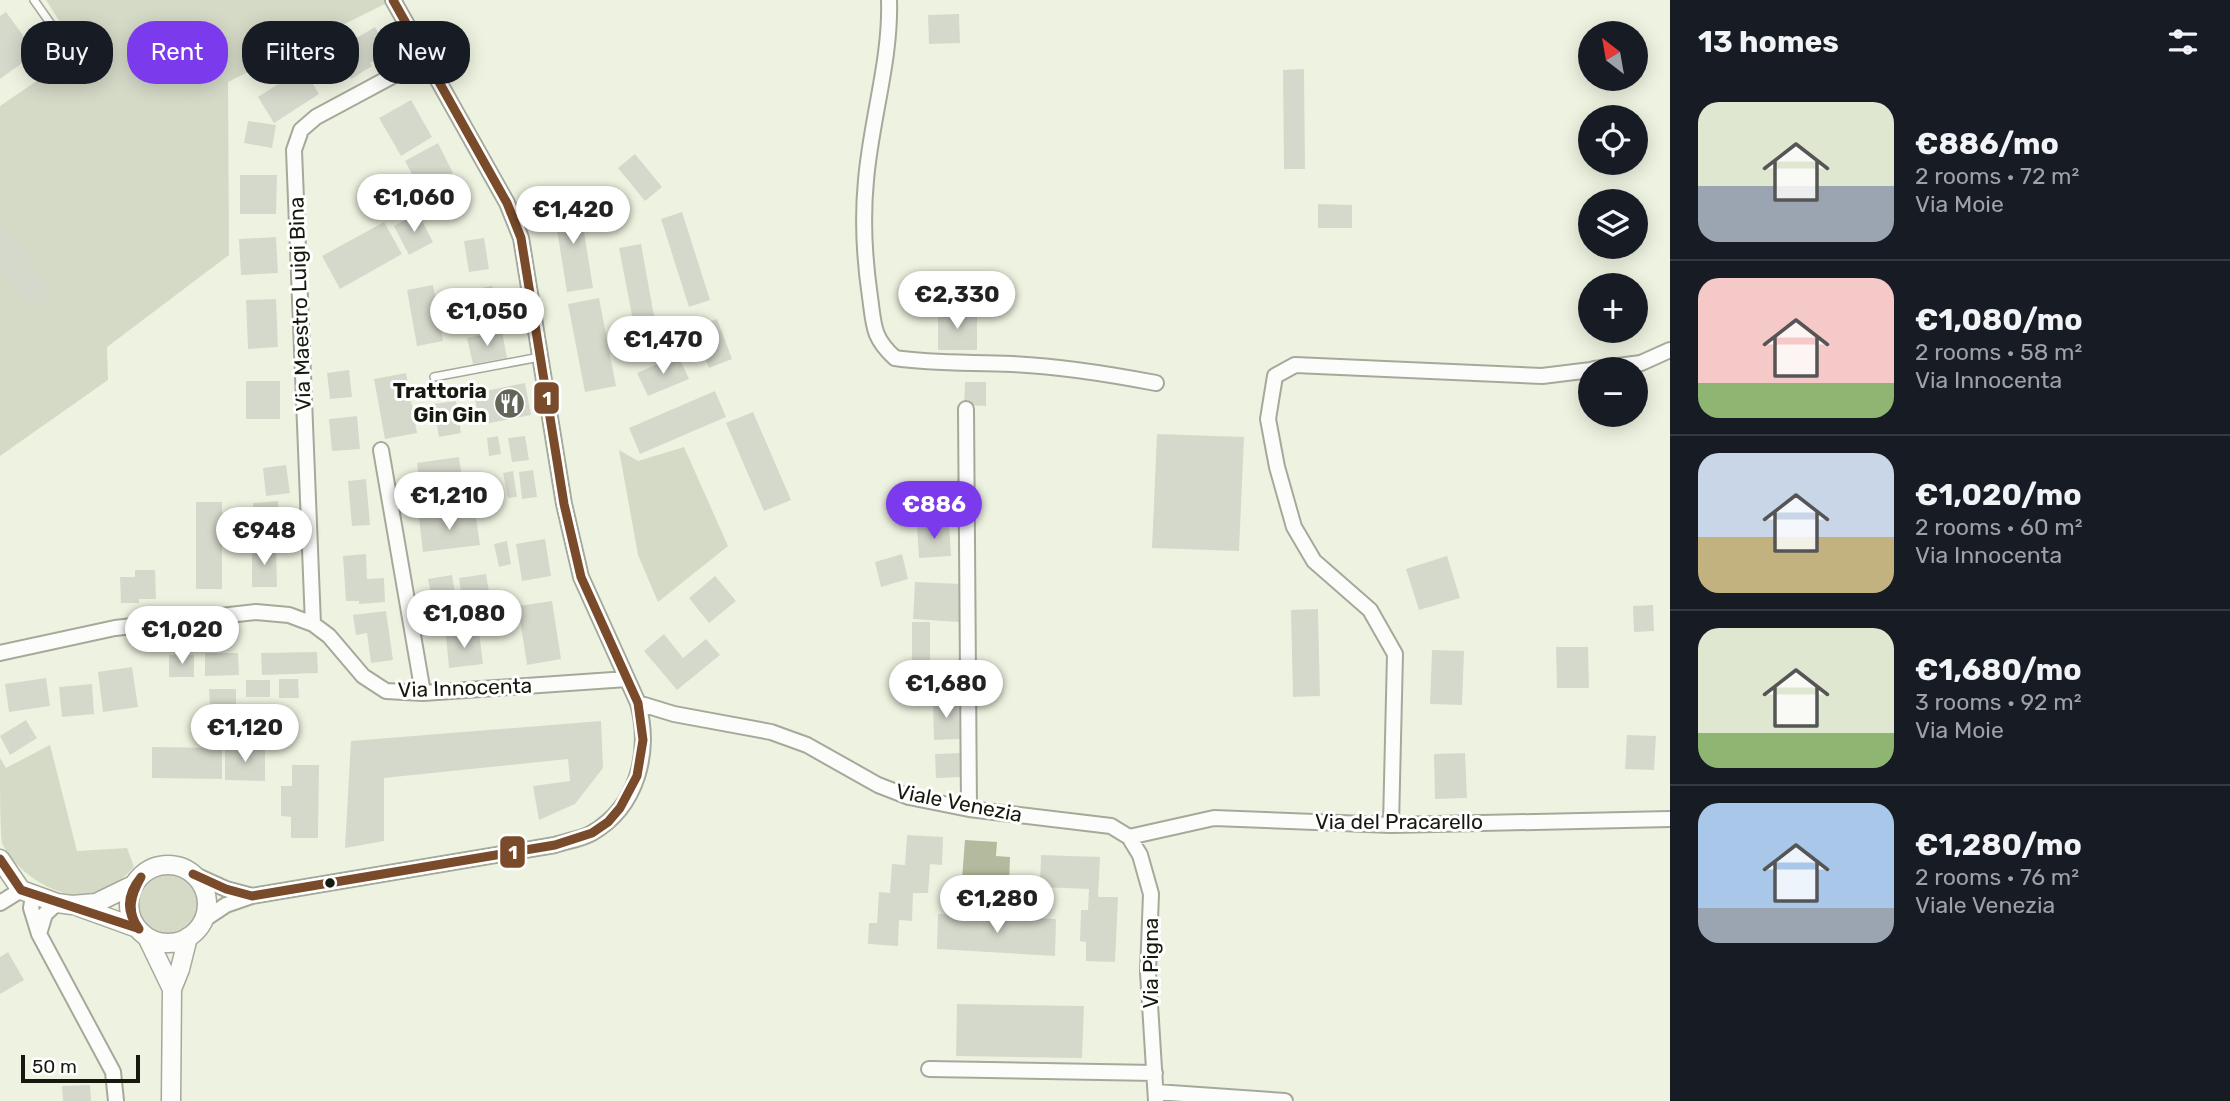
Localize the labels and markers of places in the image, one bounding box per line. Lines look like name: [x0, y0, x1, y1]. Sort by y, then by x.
pin: €1,060: [357, 174, 471, 234]
pin: €1,420: [516, 187, 630, 246]
pin: €2,330: [900, 272, 1014, 331]
pin: €1,050: [430, 288, 544, 348]
pin: €1,470: [606, 316, 720, 376]
place label: Trattoria Gin Gin: [393, 378, 487, 427]
restaurant icon: Trattoria Gin Gin: [493, 386, 527, 420]
pin: €1,210: [392, 472, 506, 532]
pin: €886: [893, 482, 975, 541]
pin: €948: [223, 508, 305, 567]
pin: €1,080: [407, 590, 521, 650]
pin: €1,020: [125, 606, 239, 666]
pin: €1,680: [889, 660, 1003, 720]
pin: €1,120: [188, 704, 302, 764]
unlabelled marker: [323, 876, 337, 890]
pin: €1,280: [940, 876, 1054, 935]

